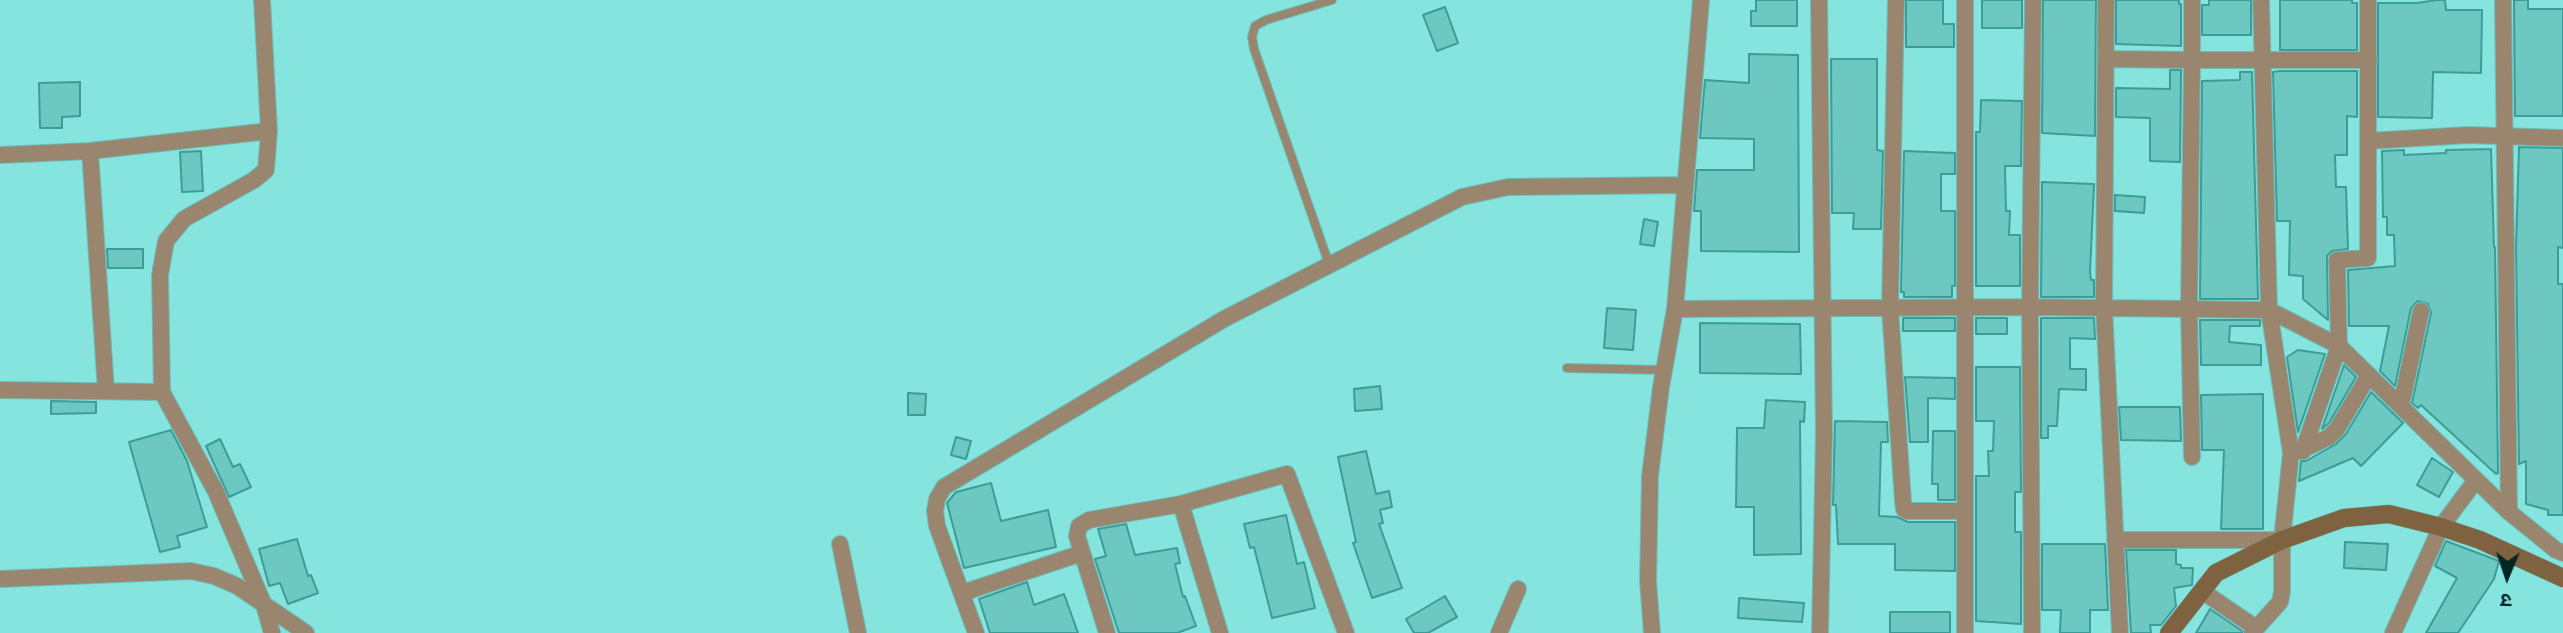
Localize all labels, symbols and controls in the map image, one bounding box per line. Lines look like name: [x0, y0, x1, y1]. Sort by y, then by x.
north arrow: [2472, 542, 2542, 612]
text: उ: [2500, 586, 2512, 611]

